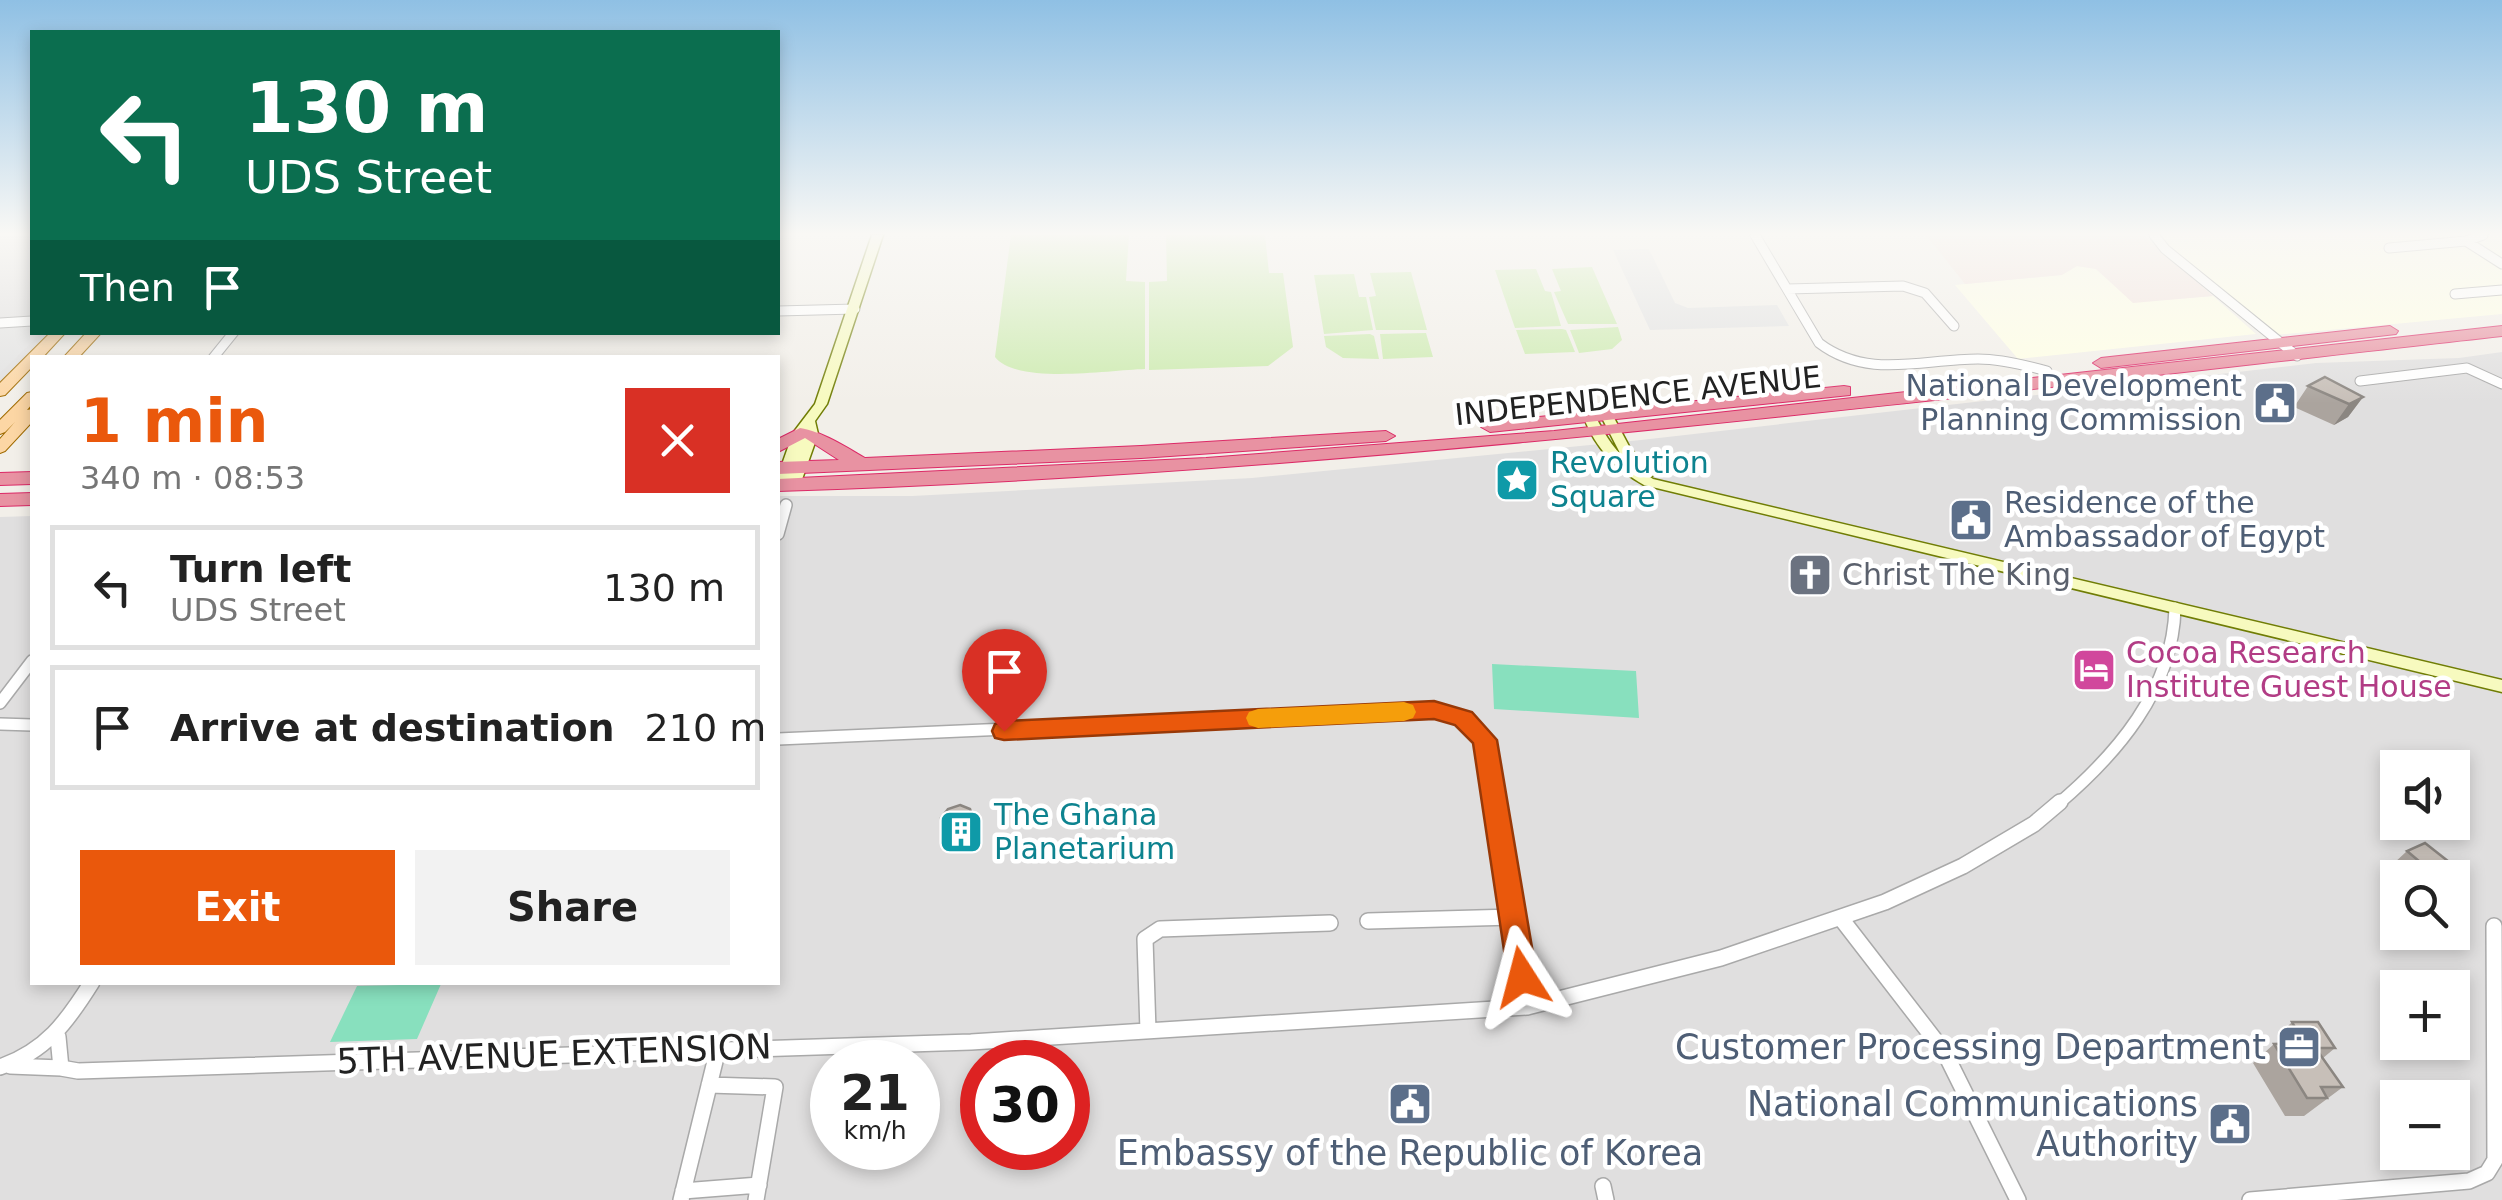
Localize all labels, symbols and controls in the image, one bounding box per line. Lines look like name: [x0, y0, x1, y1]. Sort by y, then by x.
text: 130 m: [245, 67, 488, 149]
icon: left: [80, 70, 210, 200]
text: UDS Street: [245, 151, 492, 204]
icon: arrive: [195, 260, 250, 315]
text: Then: [80, 266, 175, 310]
street label: INDEPENDENCE AVENUE: [1453, 359, 1823, 432]
place label: National Development Planning Commission: [1905, 368, 2242, 437]
public building icon: National Development Planning Commission: [2252, 380, 2298, 426]
text: 1 min: [80, 386, 268, 456]
button: close: [625, 388, 730, 493]
place label: Revolution Square: [1550, 445, 1709, 514]
place icon: Revolution Square: [1494, 457, 1540, 503]
text: 340 m · 08:53: [80, 459, 305, 497]
place label: Residence of the Ambassador of Egypt: [2004, 485, 2325, 554]
public building icon: Residence of the Ambassador of Egypt: [1948, 497, 1994, 543]
text: Turn left: [170, 547, 351, 591]
church icon: Christ The King: [1787, 552, 1833, 598]
place label: Christ The King: [1842, 557, 2071, 592]
icon: left: [85, 560, 140, 615]
text: 130 m: [603, 566, 725, 610]
text: UDS Street: [170, 591, 346, 629]
pin: [962, 629, 1047, 732]
place label: Cocoa Research Institute Guest House: [2126, 635, 2452, 704]
icon: arrive: [977, 644, 1032, 699]
hotel icon: Cocoa Research Institute Guest House: [2071, 647, 2117, 693]
icon: arrive: [85, 700, 140, 755]
text: Arrive at destination: [170, 706, 615, 750]
text: 210 m: [645, 706, 766, 750]
map controls: [2380, 750, 2470, 1170]
button: sound: [2380, 750, 2470, 840]
place label: The Ghana Planetarium: [993, 797, 1175, 866]
building icon: The Ghana Planetarium: [938, 809, 984, 855]
button: Exit: [80, 850, 395, 965]
button: Share: [415, 850, 730, 965]
button: search: [2380, 860, 2470, 950]
position arrow: [1470, 925, 1574, 1029]
button: +: [2380, 970, 2470, 1060]
office icon: Customer Processing Department: [2276, 1024, 2322, 1070]
street label: 5TH AVENUE EXTENSION: [336, 1026, 772, 1082]
place label: Customer Processing Department: [1675, 1027, 2266, 1067]
speed limit sign: 30: [960, 1040, 1090, 1170]
text: 21: [840, 1064, 910, 1122]
button: −: [2380, 1080, 2470, 1170]
public building icon: Embassy of the Republic of Korea: [1387, 1081, 1433, 1127]
place label: National Communications Authority: [1747, 1084, 2198, 1164]
public building icon: National Communications Authority: [2207, 1101, 2253, 1147]
text: km/h: [843, 1116, 907, 1145]
place label: Embassy of the Republic of Korea: [1117, 1133, 1703, 1173]

